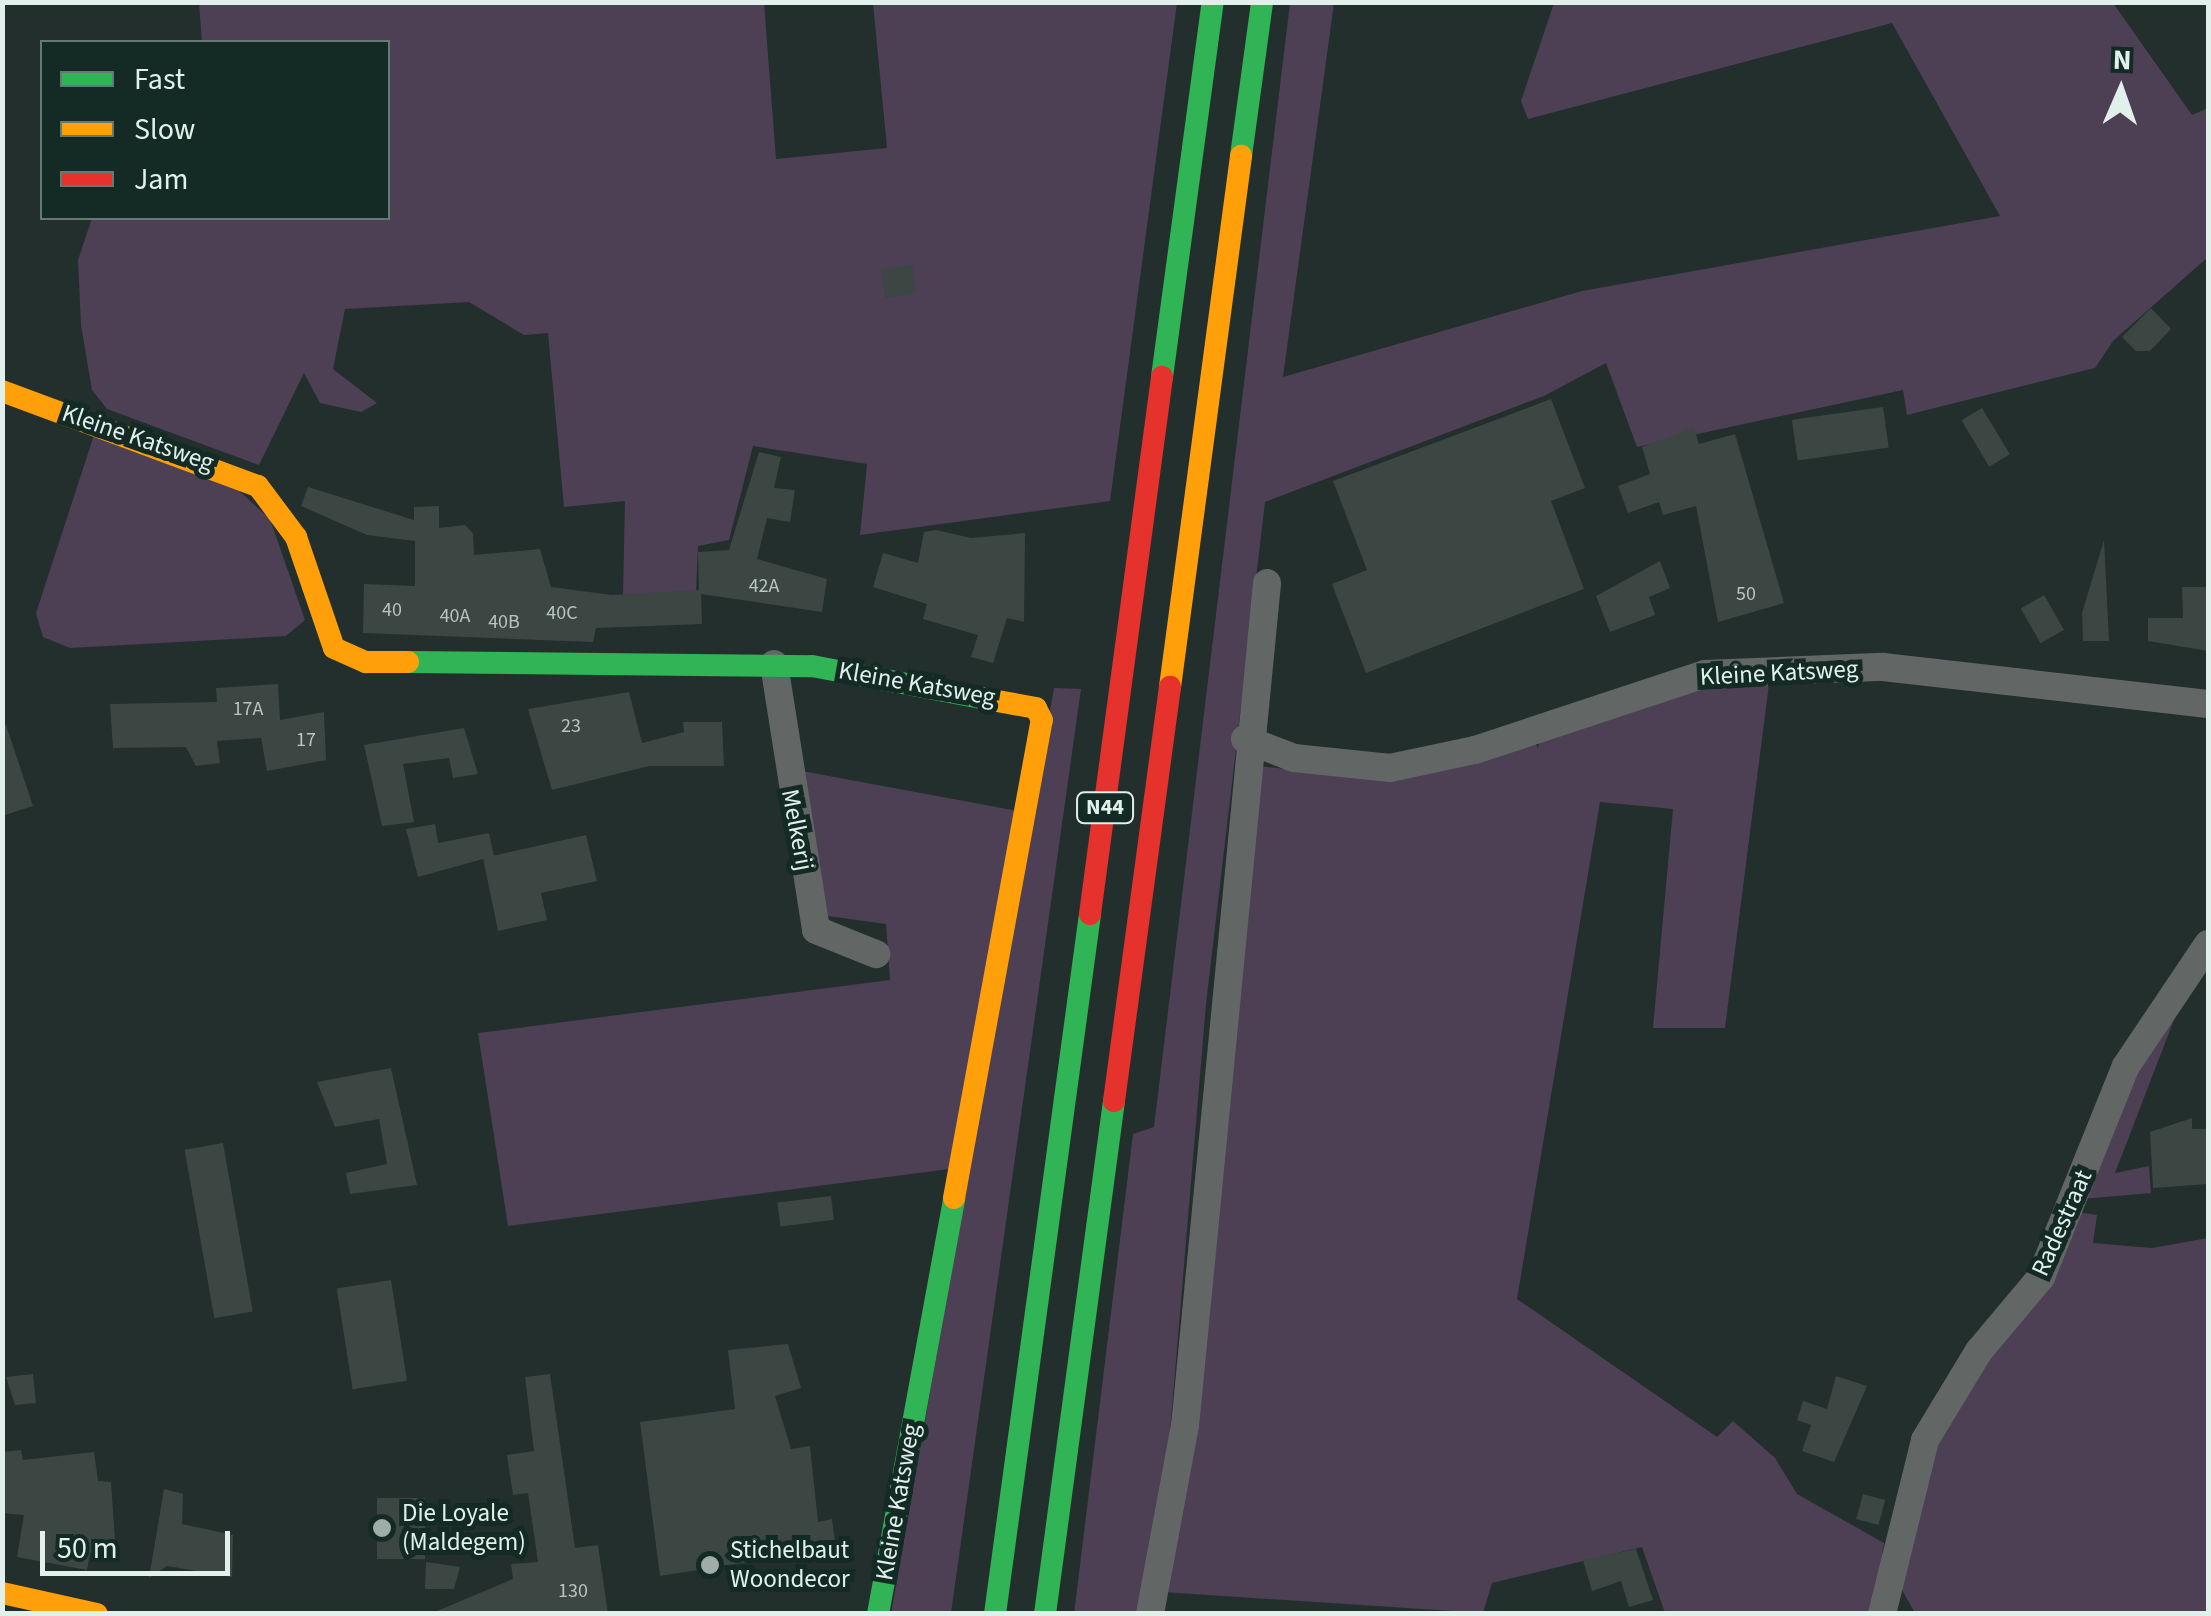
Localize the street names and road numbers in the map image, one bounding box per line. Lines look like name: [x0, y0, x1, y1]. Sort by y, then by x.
street label: Kleine Katsweg: [58, 398, 218, 478]
street label: Kleine Katsweg: [1699, 654, 1859, 692]
street label: Kleine Katsweg: [836, 655, 998, 713]
street label: Melkerij: [774, 787, 820, 873]
road number: N44: [1075, 791, 1135, 825]
street label: Radestraat: [2025, 1165, 2099, 1281]
street label: Kleine Katsweg: [869, 1421, 927, 1583]

